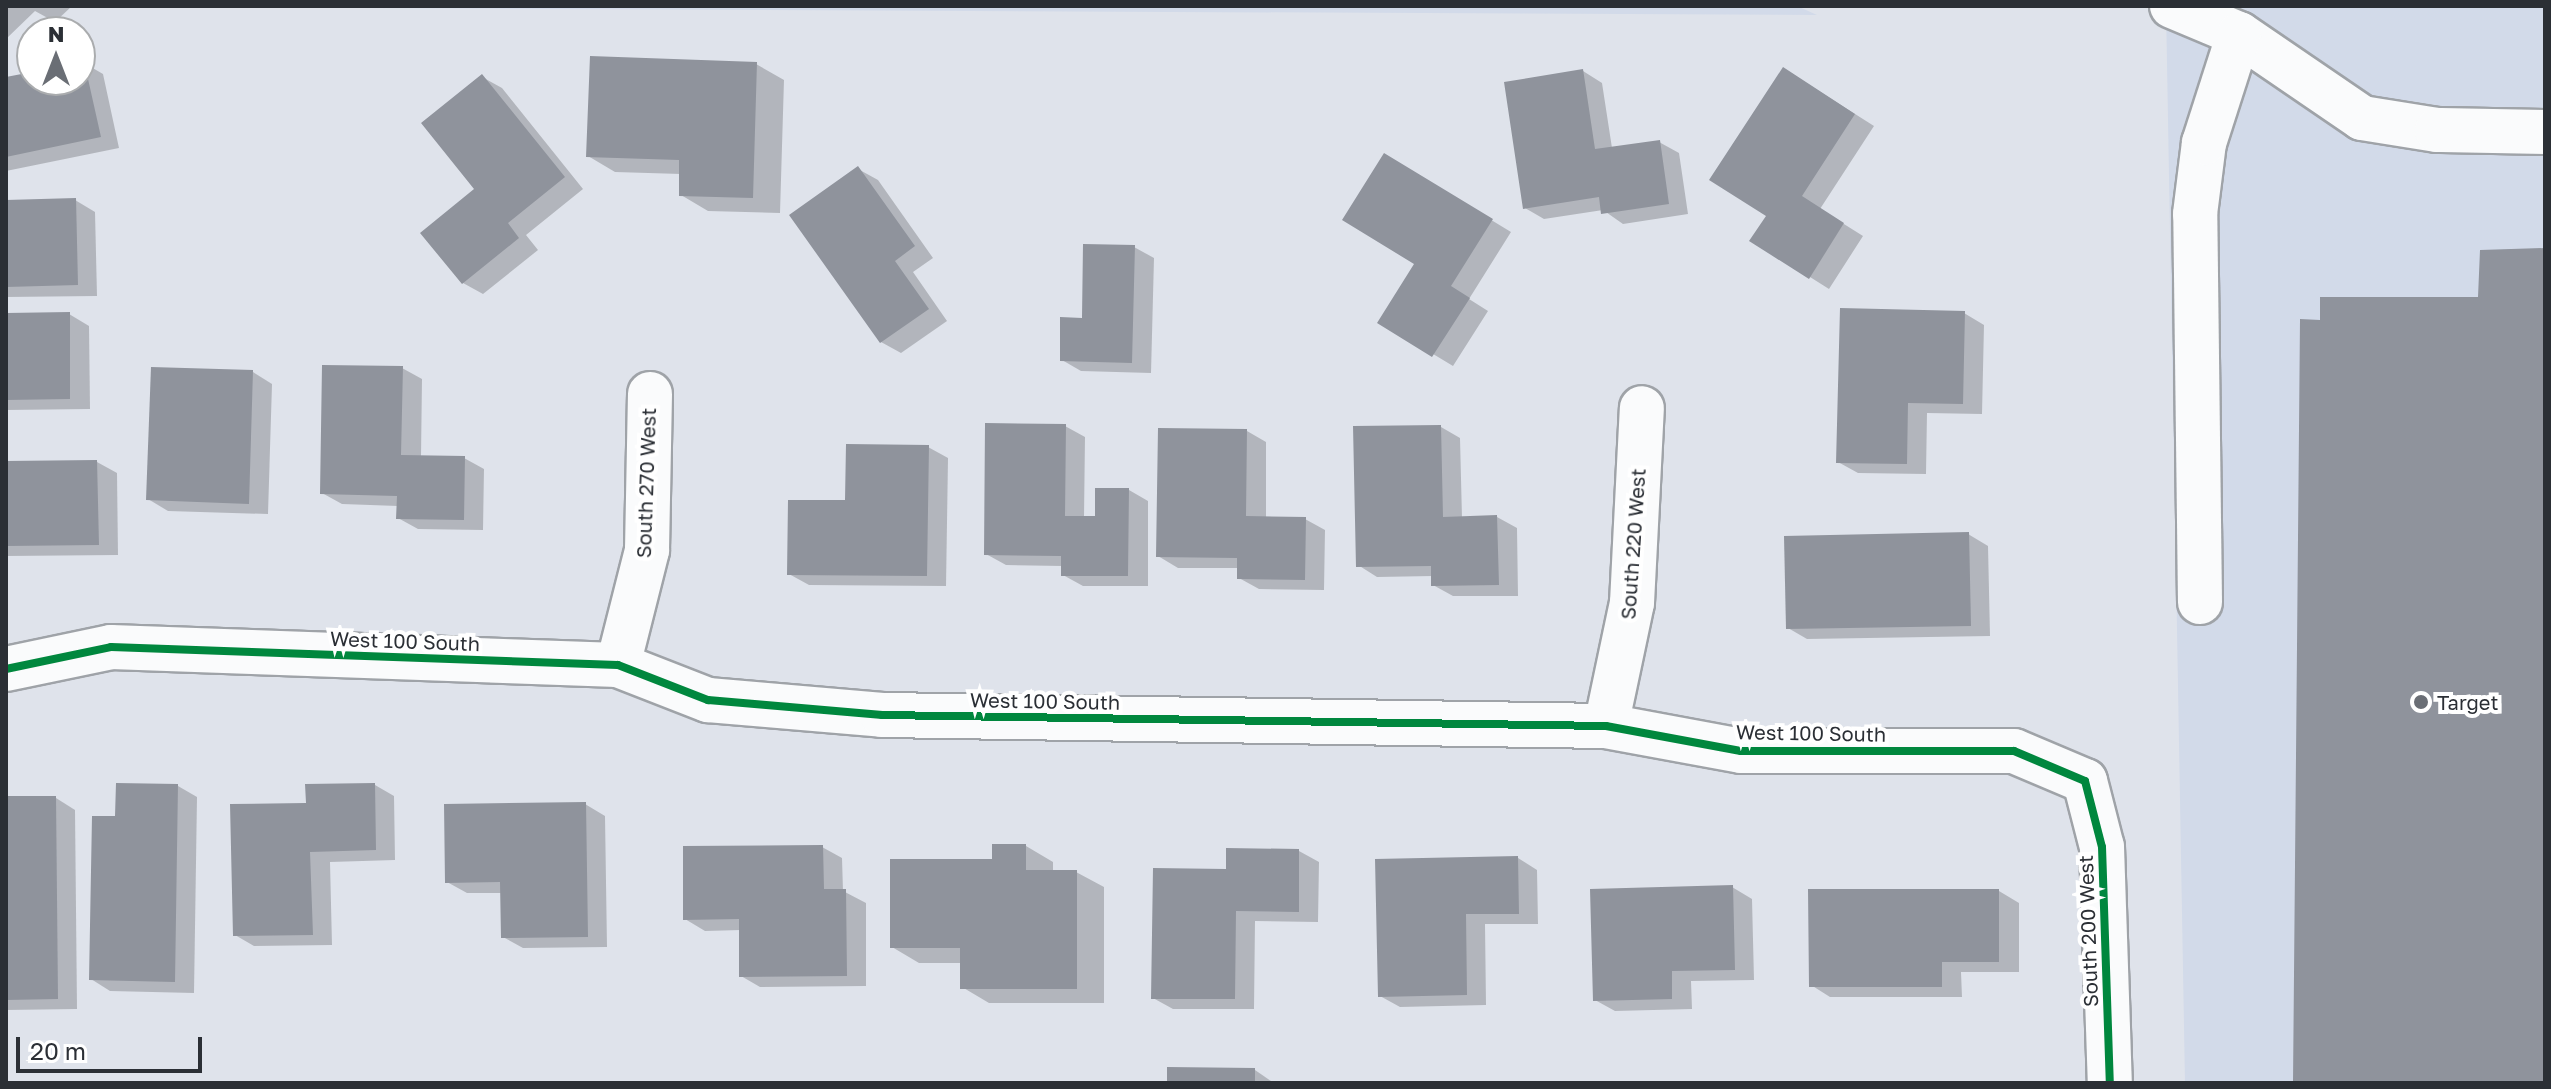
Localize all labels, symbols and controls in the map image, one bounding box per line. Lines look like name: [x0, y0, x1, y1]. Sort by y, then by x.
north arrow: [16, 16, 96, 96]
text: N: [48, 20, 64, 47]
street label: South 270 West: [631, 407, 661, 559]
street label: South 220 West: [1616, 468, 1650, 620]
street label: West 100 South: [329, 626, 481, 656]
street label: West 100 South: [970, 688, 1120, 714]
place label: Target: [2437, 690, 2498, 714]
marker: Target: [2412, 693, 2430, 711]
street label: West 100 South: [1736, 720, 1886, 746]
street label: South 200 West: [2073, 855, 2103, 1007]
scale bar: [20, 1021, 206, 1071]
text: 20 m: [30, 1036, 86, 1065]

